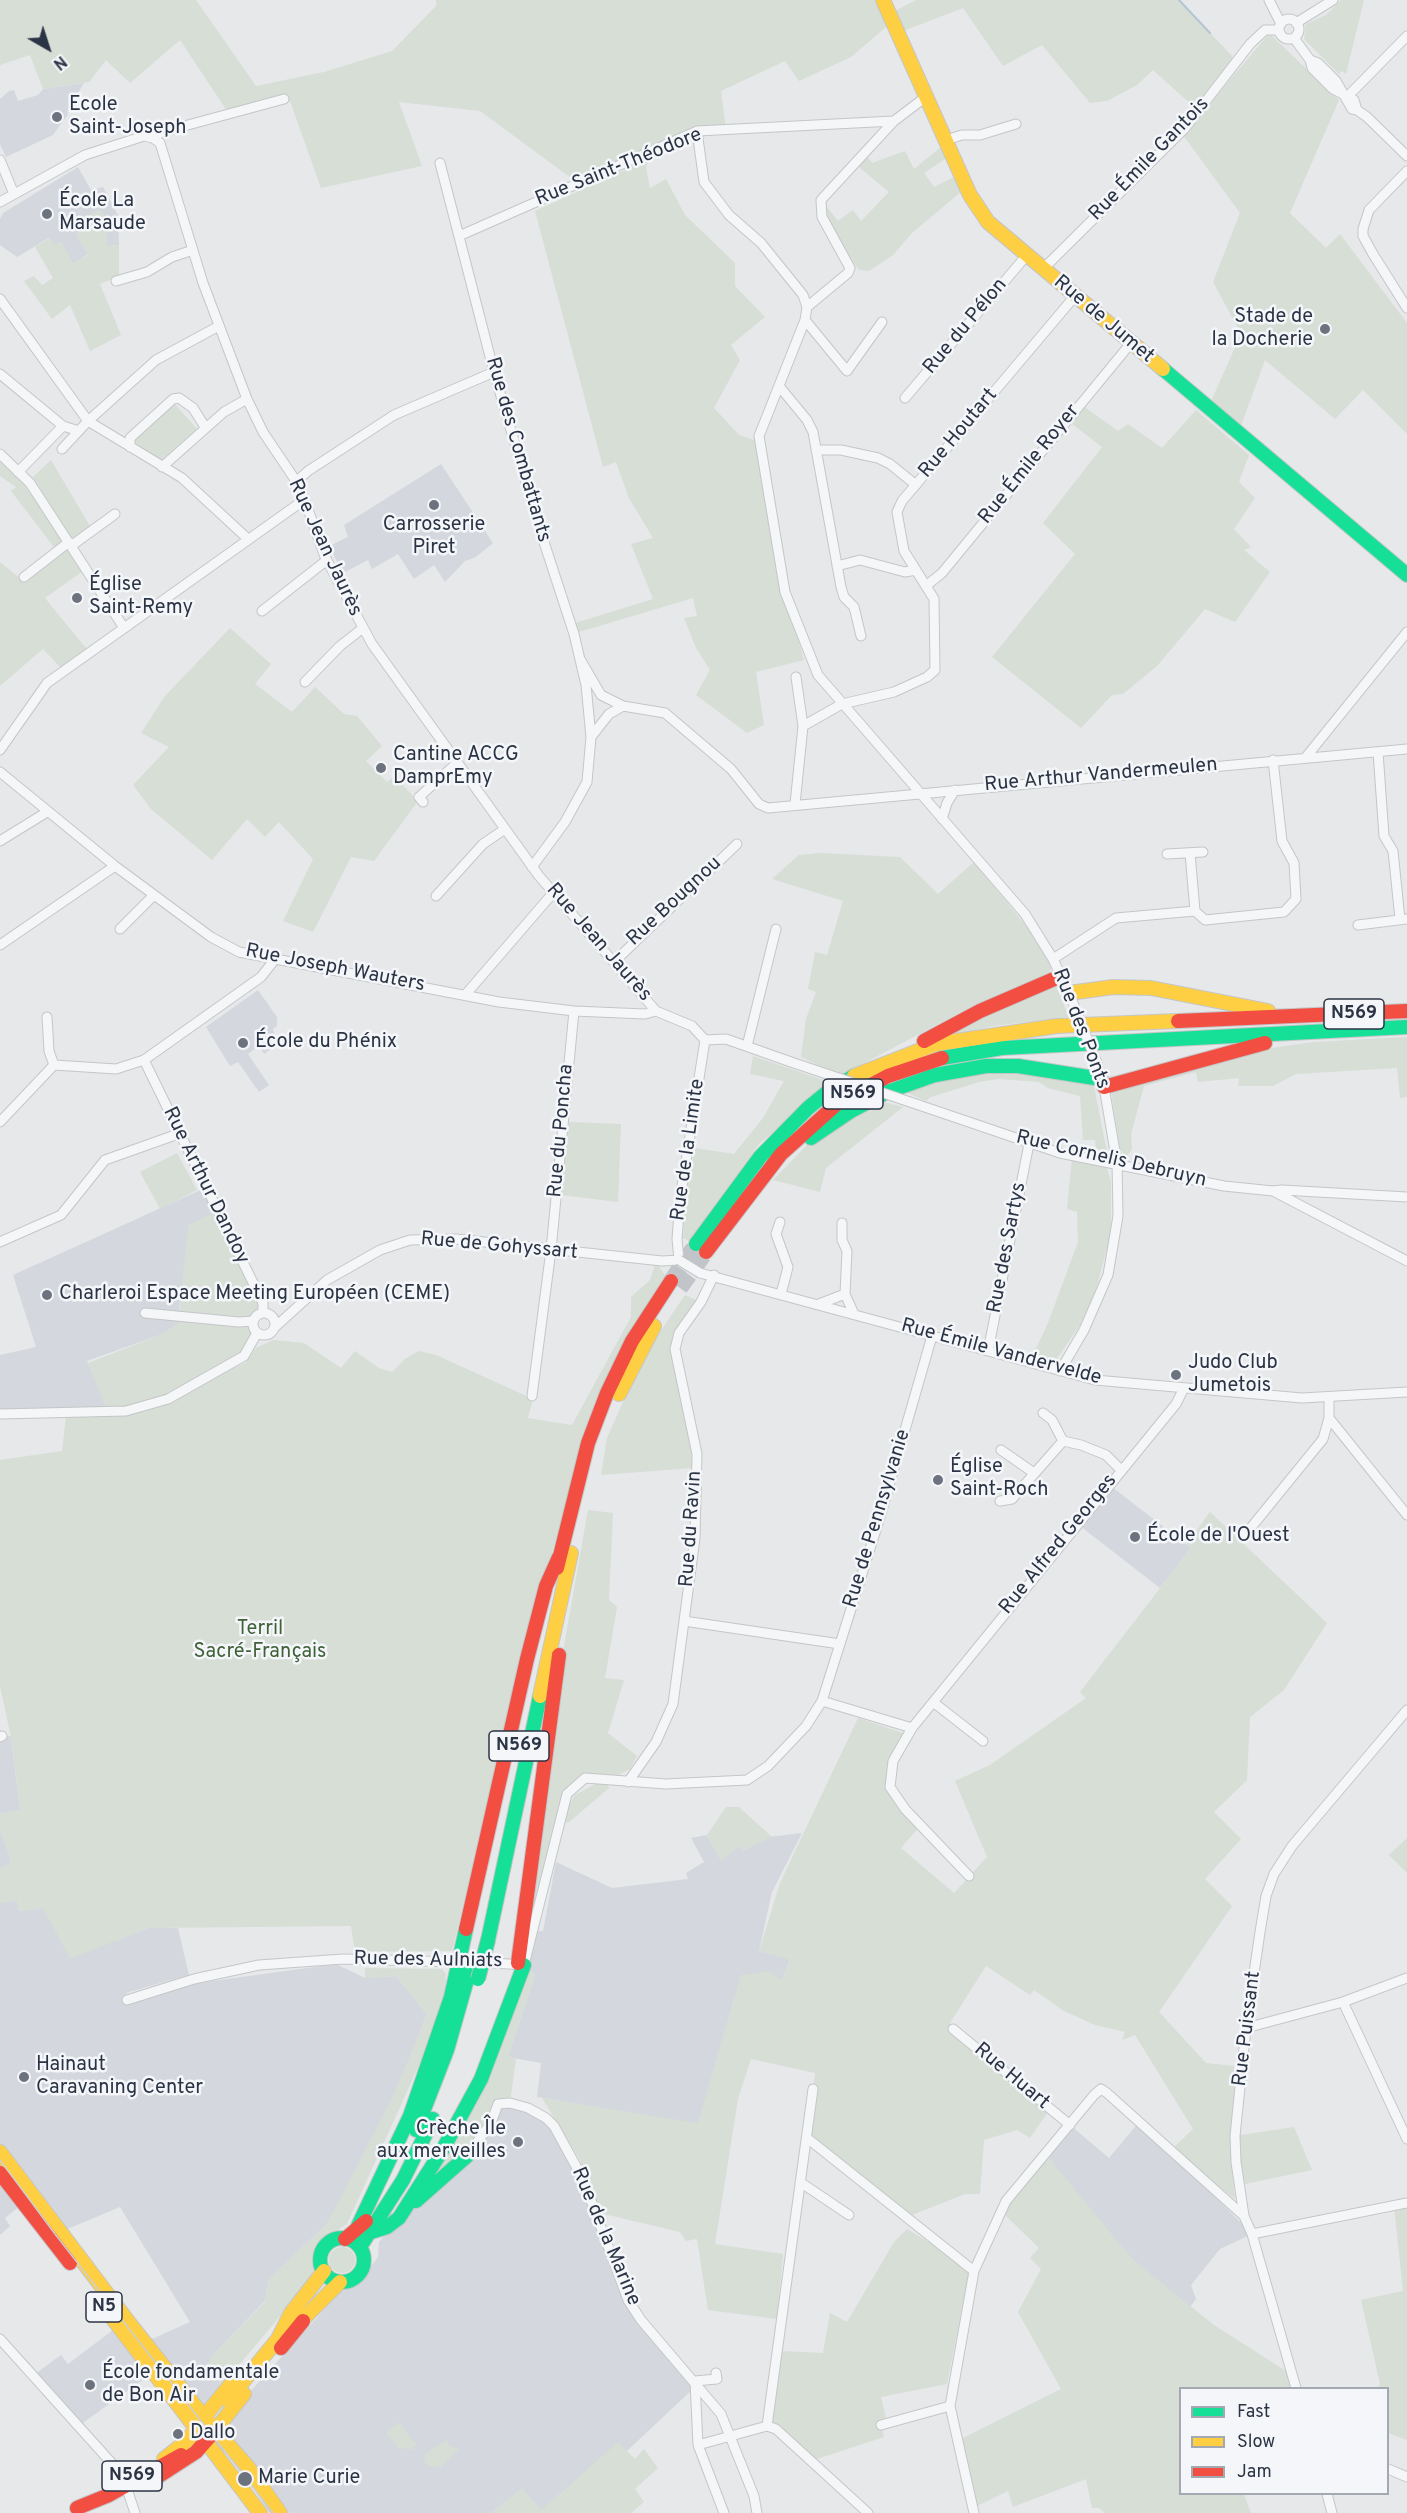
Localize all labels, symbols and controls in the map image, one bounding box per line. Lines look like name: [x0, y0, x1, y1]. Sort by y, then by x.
north arrow: [18, 18, 78, 78]
text: N: [49, 51, 70, 73]
street label: Rue Émile Gantois: [1085, 93, 1215, 227]
place label: Ecole Saint-Joseph: [69, 94, 186, 141]
marker: Ecole Saint-Joseph: [50, 110, 64, 124]
street label: Rue Saint-Théodore: [532, 124, 706, 212]
place label: École La Marsaude: [59, 190, 146, 237]
marker: École La Marsaude: [40, 207, 54, 221]
street label: Rue de Jumet: [1048, 271, 1158, 369]
street label: Rue du Pélon: [919, 274, 1013, 380]
place label: Stade de la Docherie: [1212, 306, 1313, 353]
marker: Stade de la Docherie: [1318, 322, 1332, 336]
street label: Rue des Combattants: [479, 355, 555, 545]
street label: Rue Houtart: [914, 384, 1004, 484]
street label: Rue Émile Royer: [974, 400, 1086, 530]
street label: Rue Jean Jaurès: [282, 476, 366, 620]
marker: Carrosserie Piret: [427, 498, 441, 512]
place label: Carrosserie Piret: [383, 514, 485, 561]
place label: Église Saint-Remy: [89, 574, 193, 621]
marker: Église Saint-Remy: [70, 591, 84, 605]
place label: Cantine ACCG DamprEmy: [393, 744, 519, 791]
street label: Rue Arthur Vandermeulen: [983, 754, 1219, 798]
marker: Cantine ACCG DamprEmy: [374, 761, 388, 775]
street label: Rue Bougnou: [623, 852, 727, 952]
street label: Rue Jean Jaurès: [540, 879, 656, 1007]
street label: Rue Joseph Wauters: [243, 940, 427, 998]
street label: Rue des Ponts: [1046, 965, 1114, 1093]
road number: N569: [1324, 999, 1384, 1029]
place label: École du Phénix: [255, 1031, 397, 1055]
marker: École du Phénix: [236, 1036, 250, 1050]
street label: Rue du Poncha: [544, 1063, 580, 1199]
street label: Rue de la Limite: [667, 1077, 711, 1223]
road number: N569: [823, 1079, 883, 1109]
street label: Rue Arthur Dandoy: [156, 1103, 254, 1269]
street label: Rue Cornelis Debruyn: [1014, 1126, 1208, 1194]
street label: Rue des Sartys: [984, 1180, 1032, 1316]
street label: Rue de Gohyssart: [419, 1228, 579, 1266]
place label: Charleroi Espace Meeting Européen (CEME): [59, 1283, 450, 1307]
marker: Charleroi Espace Meeting Européen (CEME): [40, 1288, 54, 1302]
street label: Rue Émile Vandervelde: [898, 1315, 1104, 1391]
place label: Judo Club Jumetois: [1188, 1352, 1278, 1399]
marker: Judo Club Jumetois: [1169, 1368, 1183, 1382]
street label: Rue de Pennsylvanie: [839, 1427, 917, 1611]
place label: Église Saint-Roch: [950, 1456, 1048, 1503]
street label: Rue du Ravin: [676, 1470, 708, 1588]
street label: Rue Alfred Georges: [995, 1470, 1123, 1620]
marker: Église Saint-Roch: [931, 1473, 945, 1487]
place label: École de l'Ouest: [1147, 1525, 1290, 1549]
marker: École de l'Ouest: [1128, 1530, 1142, 1544]
park label: Terril Sacré-Français: [194, 1618, 326, 1665]
road number: N569: [489, 1731, 549, 1761]
street label: Rue des Aulniats: [353, 1948, 503, 1974]
street label: Rue Puissant: [1229, 1970, 1267, 2088]
street label: Rue Huart: [968, 2038, 1054, 2116]
place label: Hainaut Caravaning Center: [36, 2054, 203, 2101]
marker: Hainaut Caravaning Center: [17, 2070, 31, 2084]
place label: Crèche Île aux merveilles: [376, 2118, 506, 2165]
marker: Crèche Île aux merveilles: [511, 2135, 525, 2149]
street label: Rue de la Marine: [565, 2164, 645, 2310]
road number: N5: [86, 2292, 122, 2322]
place label: École fondamentale de Bon Air: [102, 2362, 279, 2409]
marker: École fondamentale de Bon Air: [83, 2378, 97, 2392]
legend: [1179, 2387, 1389, 2495]
text: Fast: [1237, 2401, 1270, 2424]
place label: Dallo: [190, 2422, 235, 2446]
marker: Dallo: [171, 2427, 185, 2441]
text: Slow: [1237, 2431, 1275, 2454]
road number: N569: [102, 2461, 162, 2491]
text: Jam: [1237, 2461, 1272, 2484]
place label: Marie Curie: [258, 2467, 360, 2491]
marker: Marie Curie: [236, 2470, 254, 2488]

